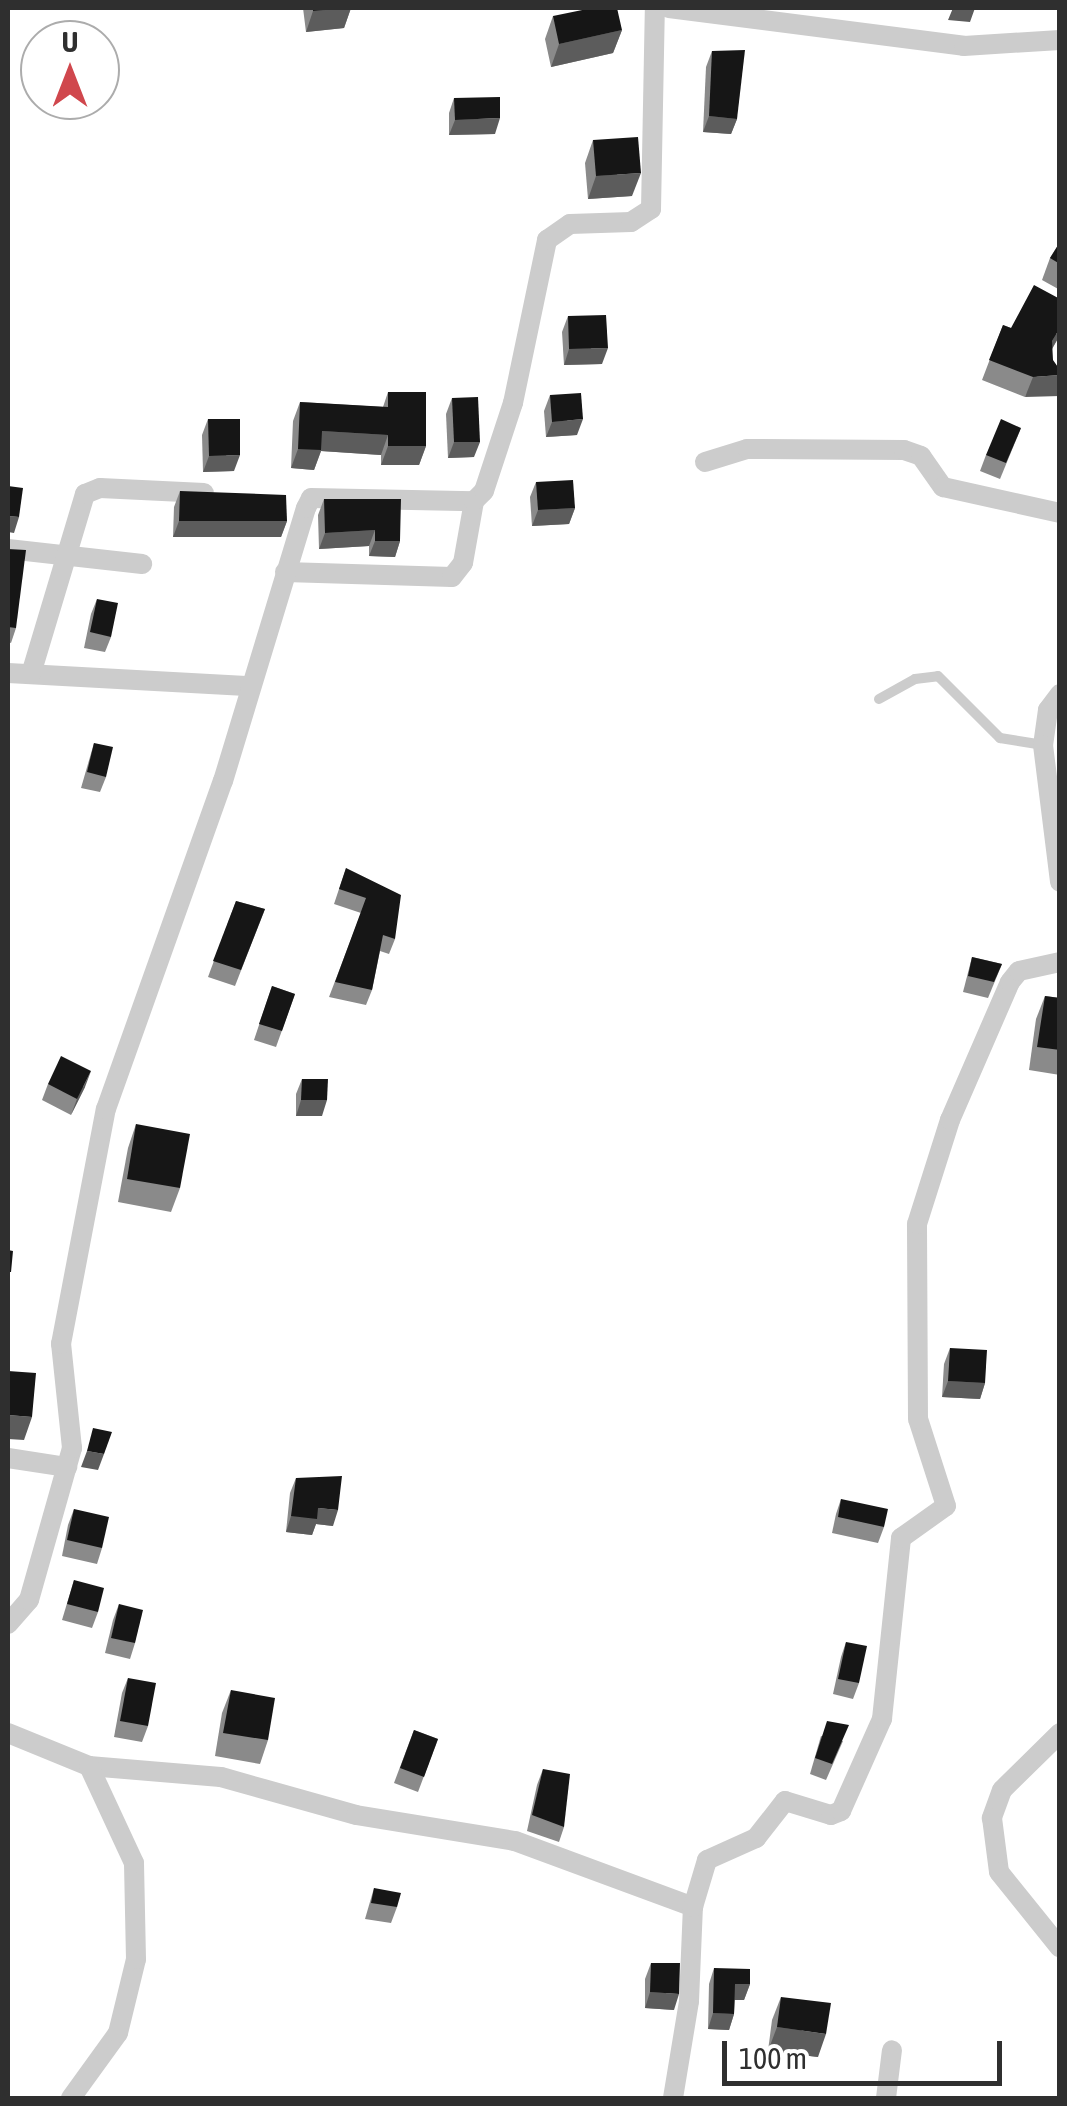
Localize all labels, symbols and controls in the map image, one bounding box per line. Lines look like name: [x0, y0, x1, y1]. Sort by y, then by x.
north arrow: [20, 20, 120, 120]
text: U: [62, 26, 78, 58]
scale bar: [727, 2021, 1007, 2083]
text: 100 m: [739, 2041, 807, 2075]

